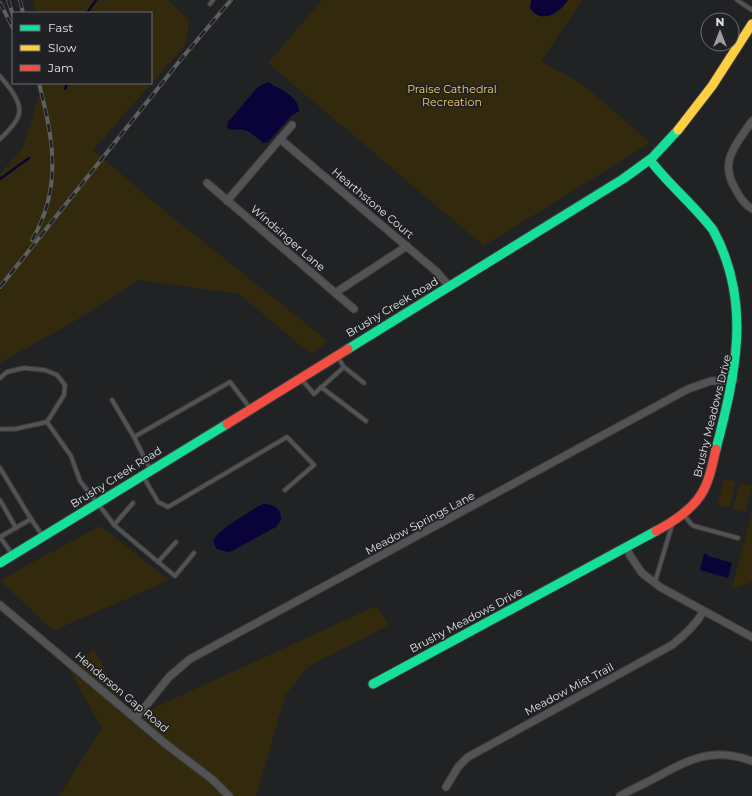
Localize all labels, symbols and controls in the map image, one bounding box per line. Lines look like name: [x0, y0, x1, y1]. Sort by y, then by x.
legend: [12, 12, 152, 84]
north arrow: [700, 12, 740, 52]
text: N: [716, 15, 724, 29]
text: Fast: [48, 20, 73, 35]
text: Slow: [48, 40, 77, 55]
text: Jam: [47, 60, 74, 75]
park label: Praise Cathedral Recreation: [407, 82, 497, 109]
street label: Hearthstone Court: [329, 165, 417, 242]
street label: Windsinger Lane: [248, 202, 328, 274]
street label: Brushy Creek Road: [343, 274, 441, 340]
street label: Brushy Meadows Drive: [690, 353, 734, 479]
street label: Brushy Creek Road: [68, 443, 164, 511]
street label: Meadow Springs Lane: [363, 488, 477, 558]
street label: Brushy Meadows Drive: [407, 584, 525, 656]
street label: Henderson Gap Road: [72, 649, 172, 735]
street label: Meadow Mist Trail: [522, 660, 616, 718]

